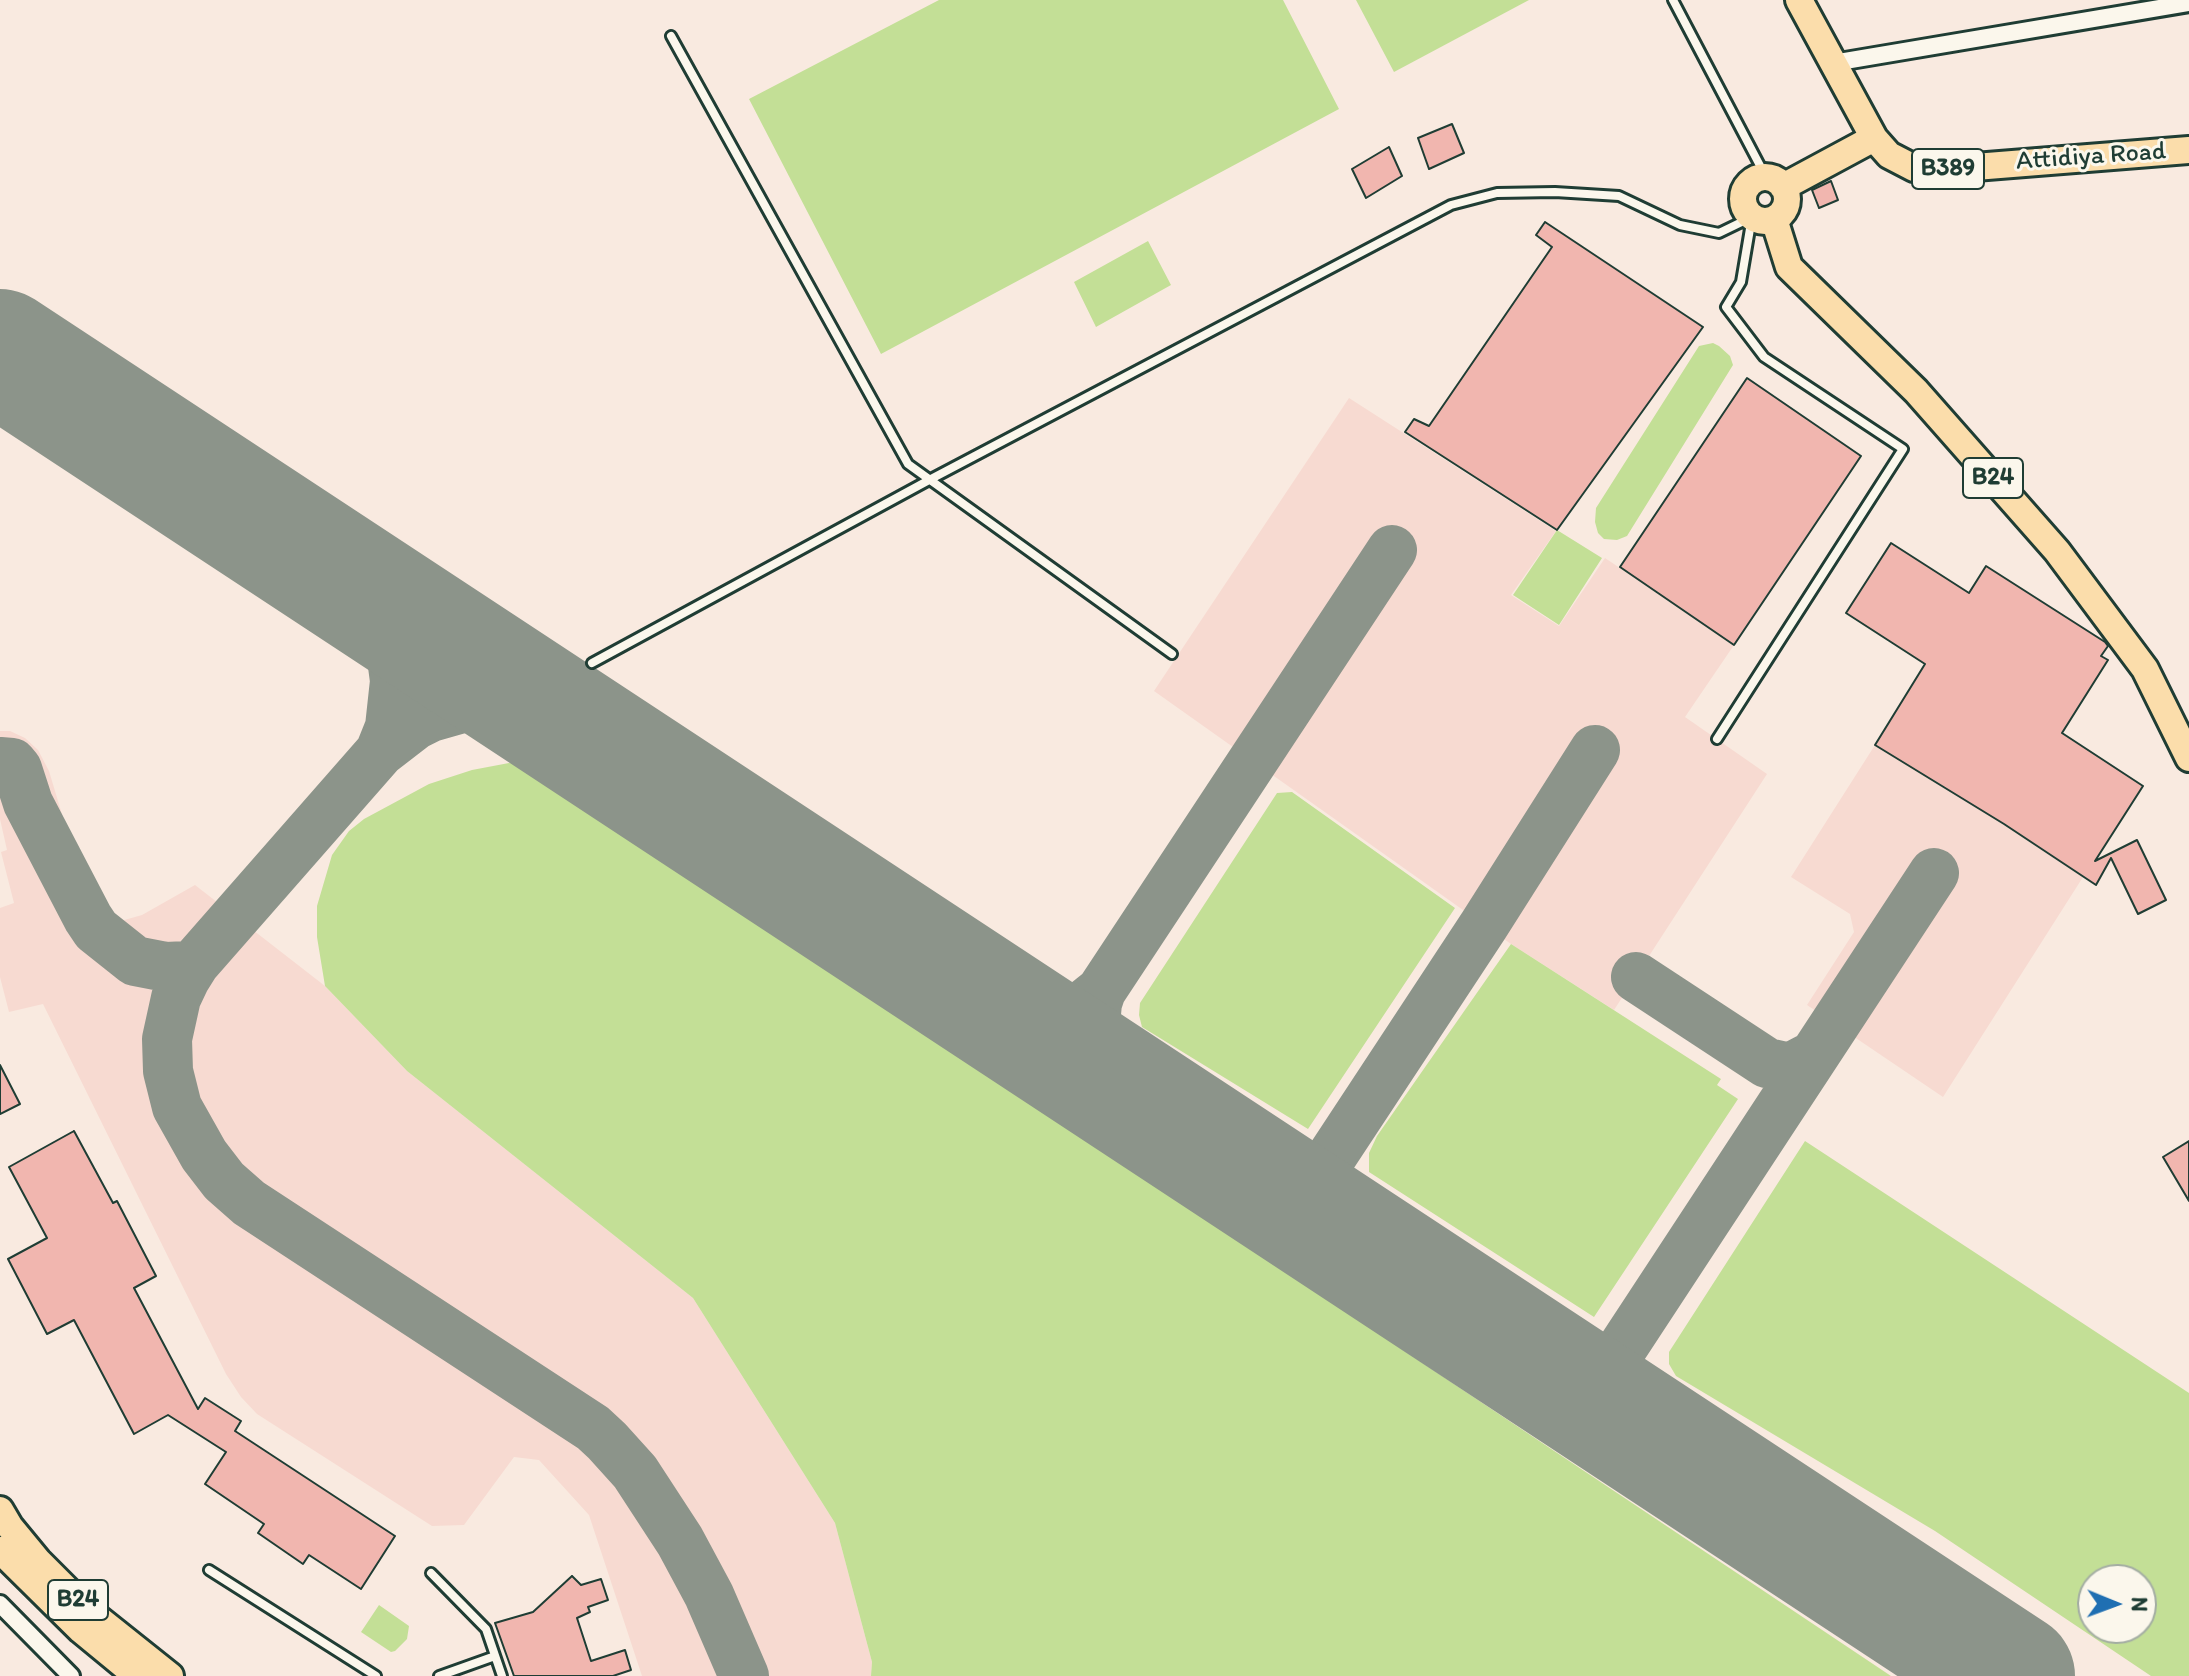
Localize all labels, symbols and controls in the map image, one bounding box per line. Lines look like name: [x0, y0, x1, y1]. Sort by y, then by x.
street label: Attidiya Road: [2015, 136, 2167, 178]
road number: B389: [1912, 149, 1984, 189]
road number: B24: [1963, 458, 2023, 498]
north arrow: [2077, 1564, 2157, 1644]
road number: B24: [48, 1580, 108, 1620]
text: N: [2126, 1597, 2153, 1612]

